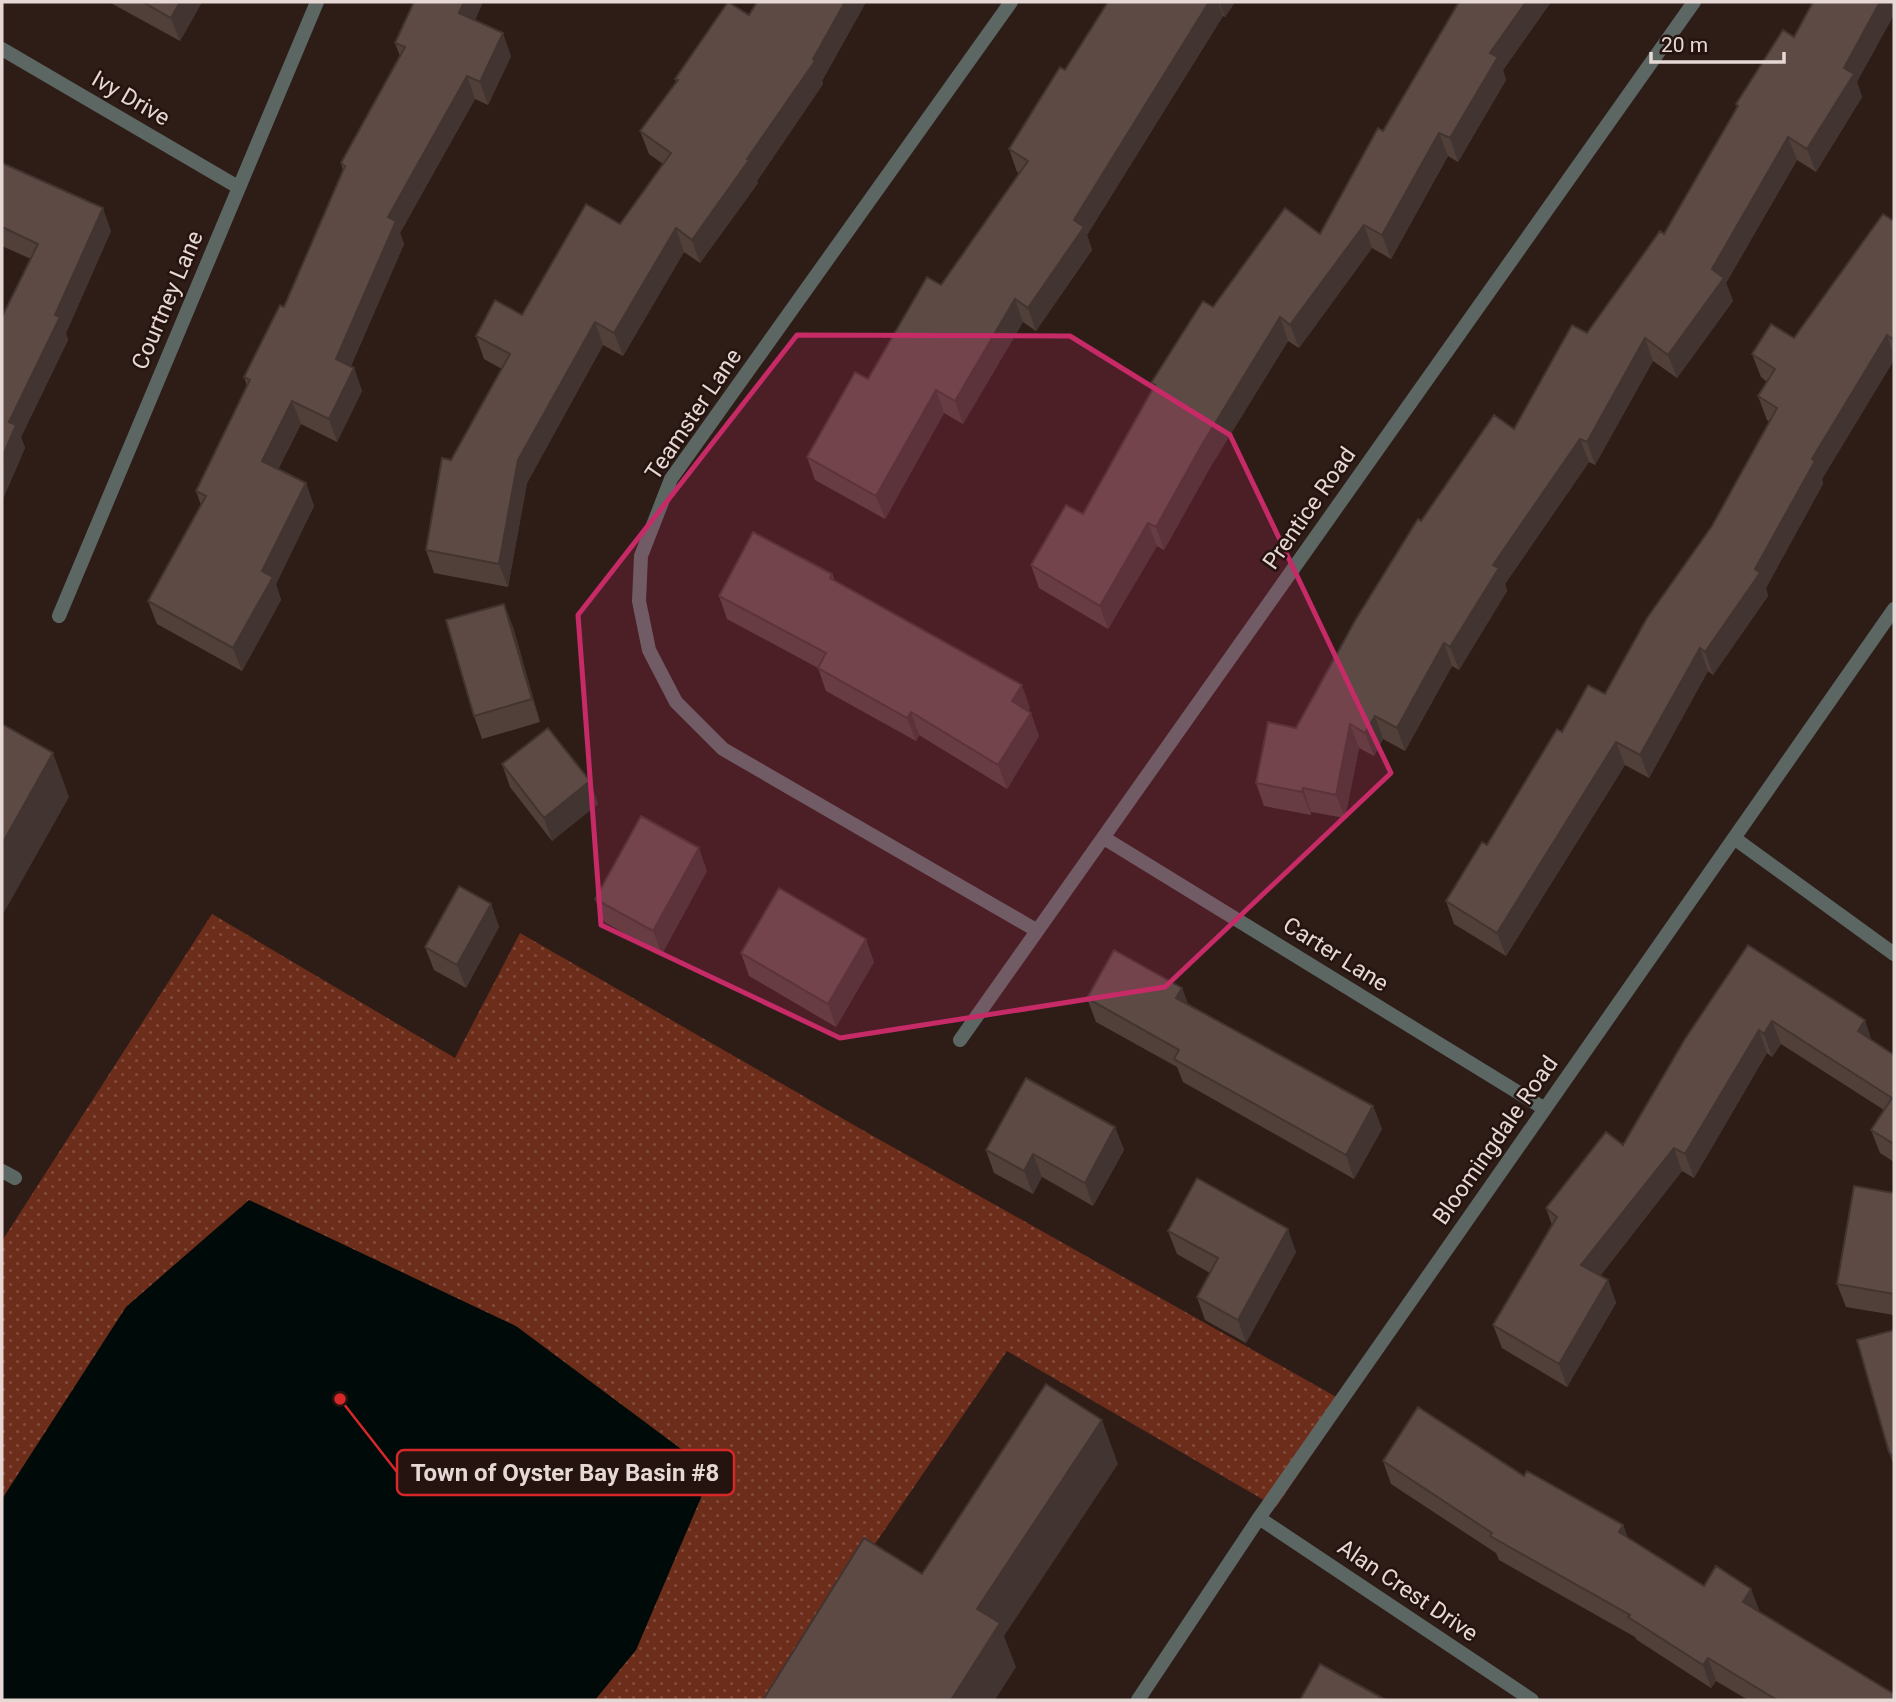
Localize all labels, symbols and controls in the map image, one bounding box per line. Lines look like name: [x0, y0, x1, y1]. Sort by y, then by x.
scale bar: [1651, 21, 1784, 65]
text: 20 m: [1661, 33, 1708, 57]
street label: Ivy Drive: [87, 65, 175, 132]
street label: Courtney Lane: [126, 227, 209, 373]
street label: Teamster Lane: [640, 344, 747, 485]
street label: Prentice Road: [1257, 442, 1361, 575]
street label: Carter Lane: [1278, 911, 1393, 997]
street label: Bloomingdale Road: [1427, 1051, 1564, 1230]
callout: Town of Oyster Bay Basin #8: [397, 1450, 734, 1495]
text: Town of Oyster Bay Basin #8: [411, 1459, 719, 1487]
street label: Alan Crest Drive: [1333, 1534, 1483, 1647]

